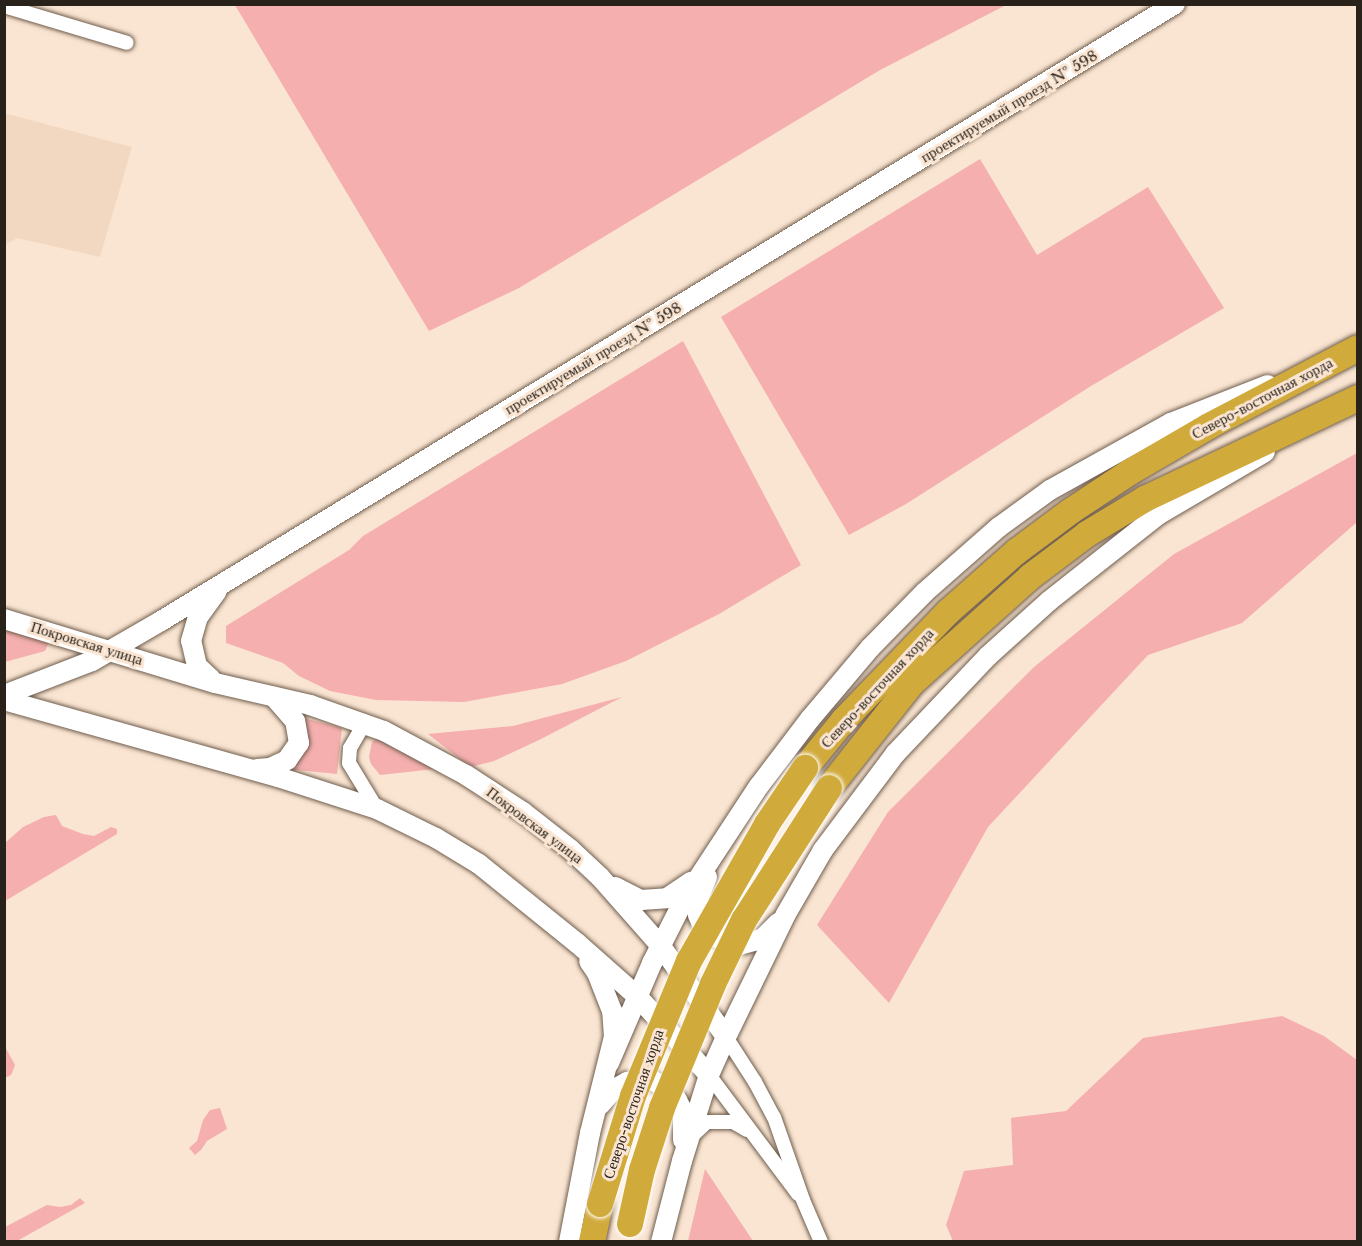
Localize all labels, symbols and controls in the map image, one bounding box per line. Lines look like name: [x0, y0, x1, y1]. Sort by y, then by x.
street label: проектируемый проезд № 598: [917, 46, 1101, 166]
street label: проектируемый проезд № 598: [501, 298, 685, 418]
street label: Северо-восточная хорда: [1189, 353, 1335, 443]
street label: Покровская улица: [29, 617, 145, 669]
street label: Северо-восточная хорда: [817, 624, 937, 752]
street label: Покровская улица: [483, 783, 587, 867]
street label: Северо-восточная хорда: [599, 1027, 667, 1181]

